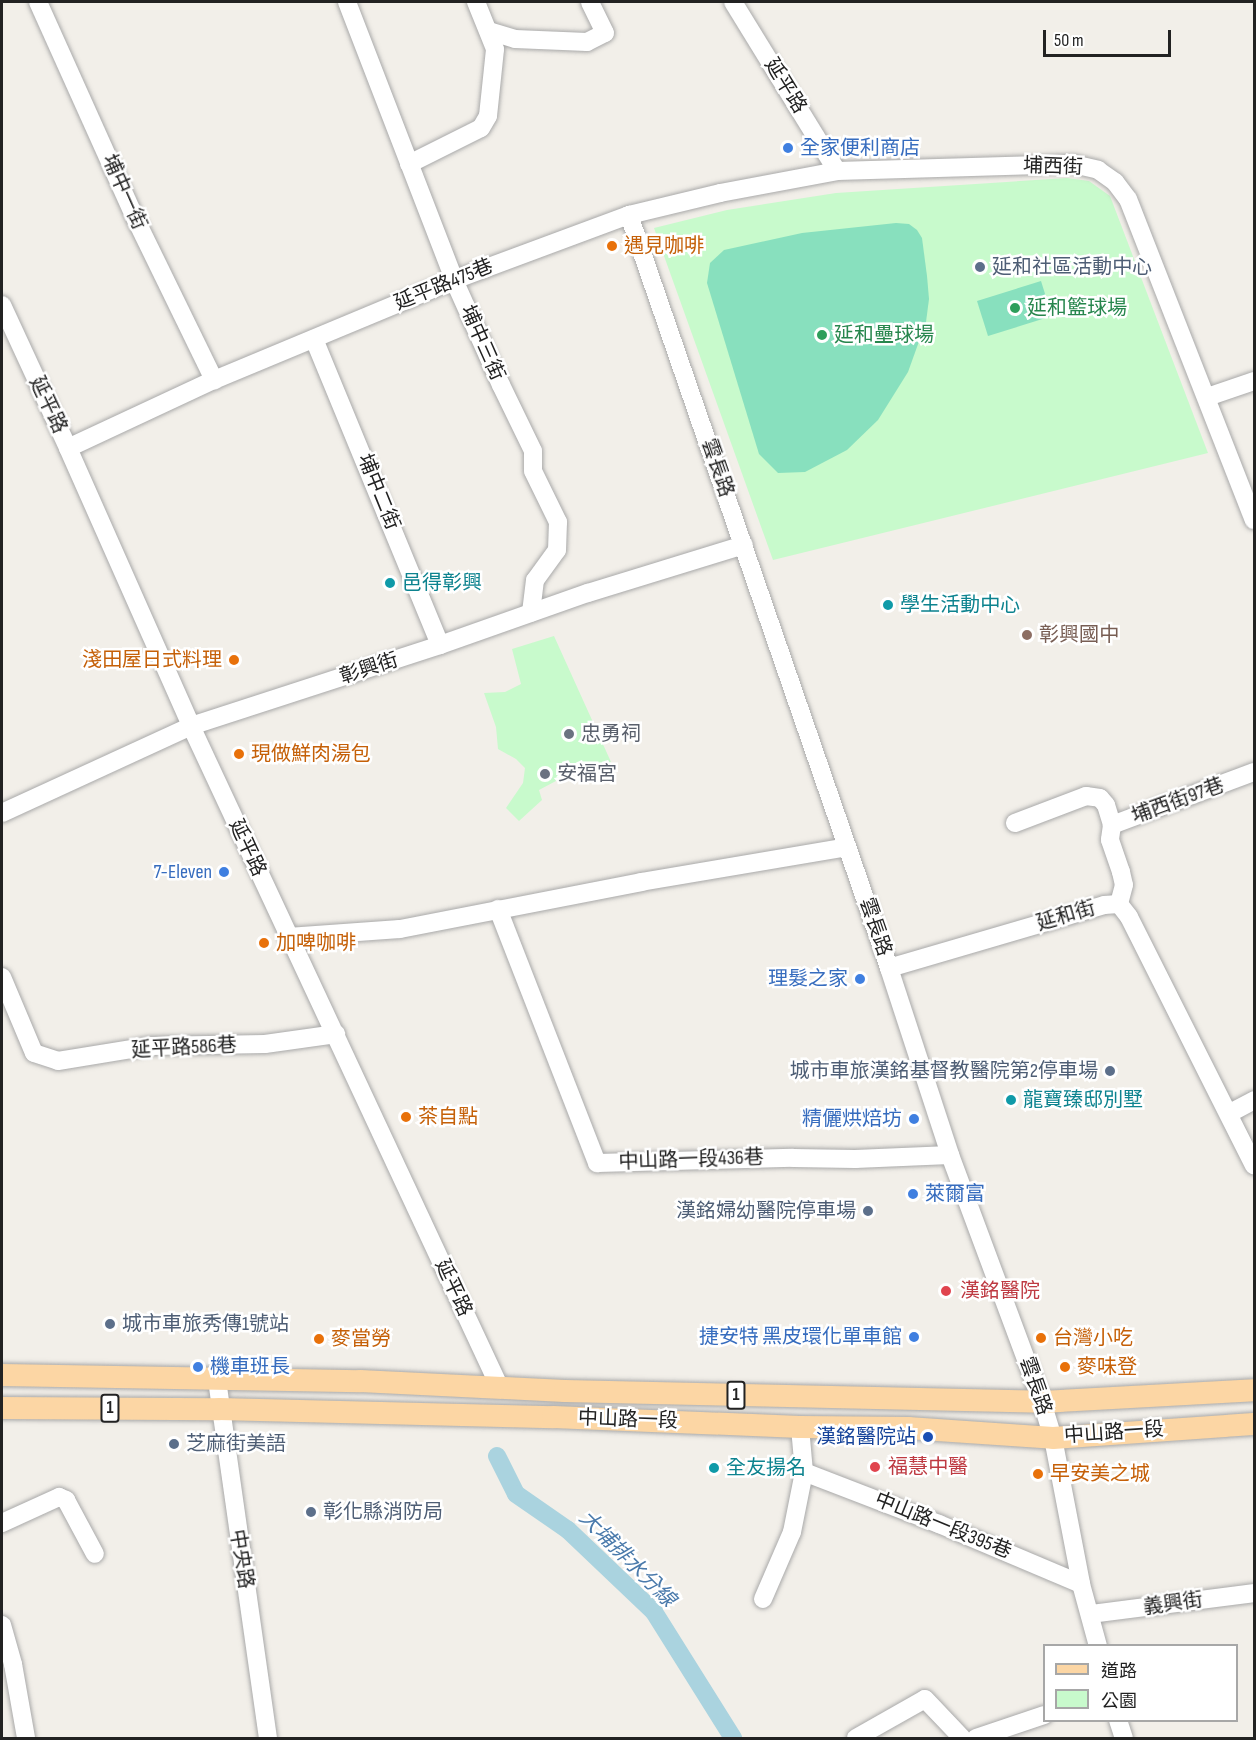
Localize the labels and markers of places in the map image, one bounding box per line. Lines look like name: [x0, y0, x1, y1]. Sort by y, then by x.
place label: 全家便利商店: [800, 136, 920, 160]
marker: 全家便利商店: [781, 141, 795, 155]
place label: 遇見咖啡: [624, 234, 704, 258]
marker: 遇見咖啡: [605, 239, 619, 253]
place label: 延和社區活動中心: [992, 255, 1152, 279]
marker: 延和社區活動中心: [973, 260, 987, 274]
place label: 延和籃球場: [1027, 296, 1127, 320]
marker: 延和籃球場: [1008, 301, 1022, 315]
place label: 延和壘球場: [834, 323, 934, 347]
marker: 延和壘球場: [815, 328, 829, 342]
place label: 邑得彰興: [402, 571, 482, 595]
marker: 邑得彰興: [383, 576, 397, 590]
place label: 學生活動中心: [900, 593, 1020, 617]
marker: 學生活動中心: [881, 598, 895, 612]
place label: 彰興國中: [1039, 623, 1119, 647]
marker: 彰興國中: [1020, 628, 1034, 642]
place label: 淺田屋日式料理: [82, 648, 222, 672]
marker: 淺田屋日式料理: [227, 653, 241, 667]
place label: 忠勇祠: [581, 722, 641, 746]
marker: 忠勇祠: [562, 727, 576, 741]
place label: 現做鮮肉湯包: [251, 742, 371, 766]
marker: 現做鮮肉湯包: [232, 747, 246, 761]
place label: 安福宮: [557, 762, 617, 786]
marker: 安福宮: [538, 767, 552, 781]
place label: 7-Eleven: [154, 860, 212, 884]
marker: 7-Eleven: [217, 865, 231, 879]
place label: 加啤咖啡: [276, 931, 356, 955]
marker: 加啤咖啡: [257, 936, 271, 950]
place label: 理髮之家: [768, 967, 848, 991]
marker: 理髮之家: [853, 972, 867, 986]
place label: 城市車旅漢銘基督教醫院第2停車場: [790, 1059, 1098, 1083]
marker: 城市車旅漢銘基督教醫院第2停車場: [1103, 1064, 1117, 1078]
place label: 龍寶臻邸別墅: [1023, 1088, 1143, 1112]
marker: 龍寶臻邸別墅: [1004, 1093, 1018, 1107]
place label: 茶自點: [418, 1105, 478, 1129]
place label: 精儷烘焙坊: [802, 1107, 902, 1131]
marker: 茶自點: [399, 1110, 413, 1124]
marker: 精儷烘焙坊: [907, 1112, 921, 1126]
place label: 萊爾富: [925, 1182, 985, 1206]
marker: 萊爾富: [906, 1187, 920, 1201]
place label: 漢銘婦幼醫院停車場: [676, 1199, 856, 1223]
marker: 漢銘婦幼醫院停車場: [861, 1204, 875, 1218]
place label: 漢銘醫院: [960, 1279, 1040, 1303]
marker: 漢銘醫院: [937, 1282, 955, 1300]
place label: 城市車旅秀傳1號站: [122, 1312, 289, 1336]
marker: 城市車旅秀傳1號站: [103, 1317, 117, 1331]
place label: 捷安特 黑皮環化單車館: [699, 1325, 902, 1349]
place label: 台灣小吃: [1053, 1326, 1133, 1350]
place label: 麥當勞: [331, 1327, 391, 1351]
marker: 捷安特 黑皮環化單車館: [907, 1330, 921, 1344]
marker: 台灣小吃: [1034, 1331, 1048, 1345]
marker: 麥當勞: [312, 1332, 326, 1346]
place label: 機車班長: [210, 1355, 290, 1379]
place label: 麥味登: [1077, 1355, 1137, 1379]
marker: 機車班長: [191, 1360, 205, 1374]
marker: 麥味登: [1058, 1360, 1072, 1374]
place label: 漢銘醫院站: [816, 1425, 916, 1449]
marker: 漢銘醫院站: [921, 1430, 935, 1444]
place label: 芝麻街美語: [186, 1432, 286, 1456]
marker: 芝麻街美語: [167, 1437, 181, 1451]
place label: 福慧中醫: [888, 1455, 968, 1479]
place label: 全友揚名: [726, 1456, 806, 1480]
marker: 福慧中醫: [866, 1458, 884, 1476]
marker: 全友揚名: [707, 1461, 721, 1475]
place label: 早安美之城: [1050, 1462, 1150, 1486]
marker: 早安美之城: [1031, 1467, 1045, 1481]
place label: 彰化縣消防局: [323, 1500, 443, 1524]
marker: 彰化縣消防局: [304, 1505, 318, 1519]

